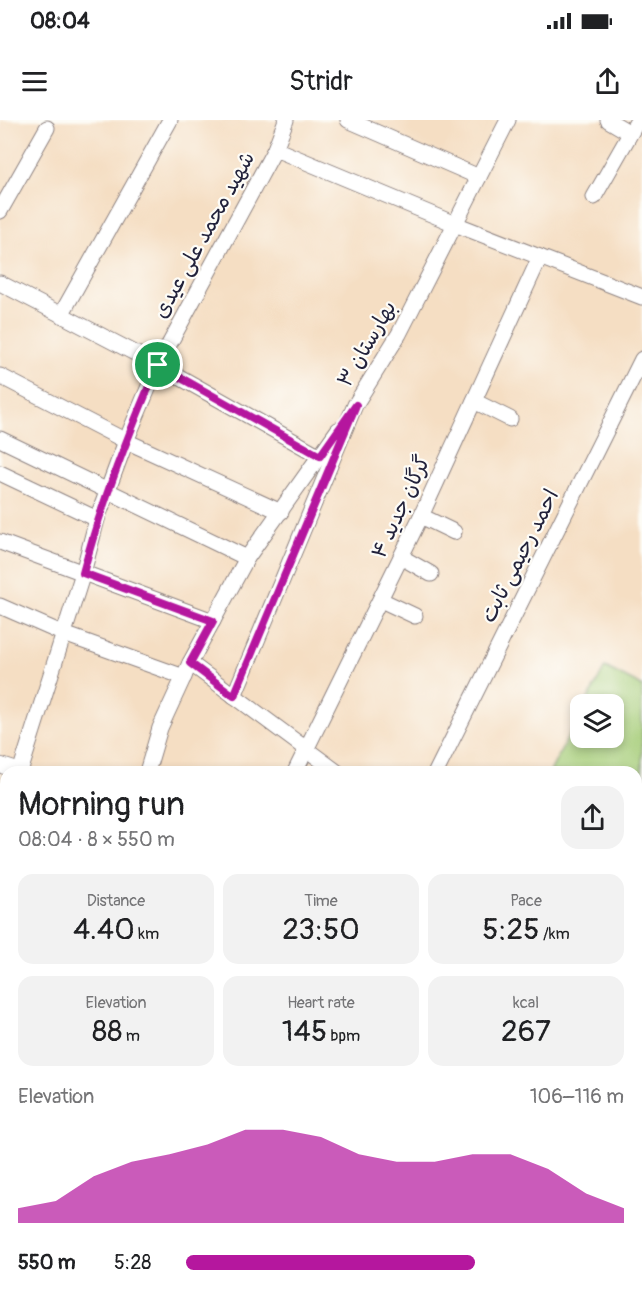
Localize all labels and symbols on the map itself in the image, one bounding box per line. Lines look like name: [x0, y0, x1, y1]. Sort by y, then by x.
street label: شهید محمد علی عیدی: [147, 147, 261, 323]
street label: بهارستان ۳: [331, 296, 403, 392]
pin: [132, 339, 183, 390]
street label: گرگان جدید ۴: [365, 451, 437, 563]
street label: احمد رحیمی ثابت: [475, 485, 565, 627]

